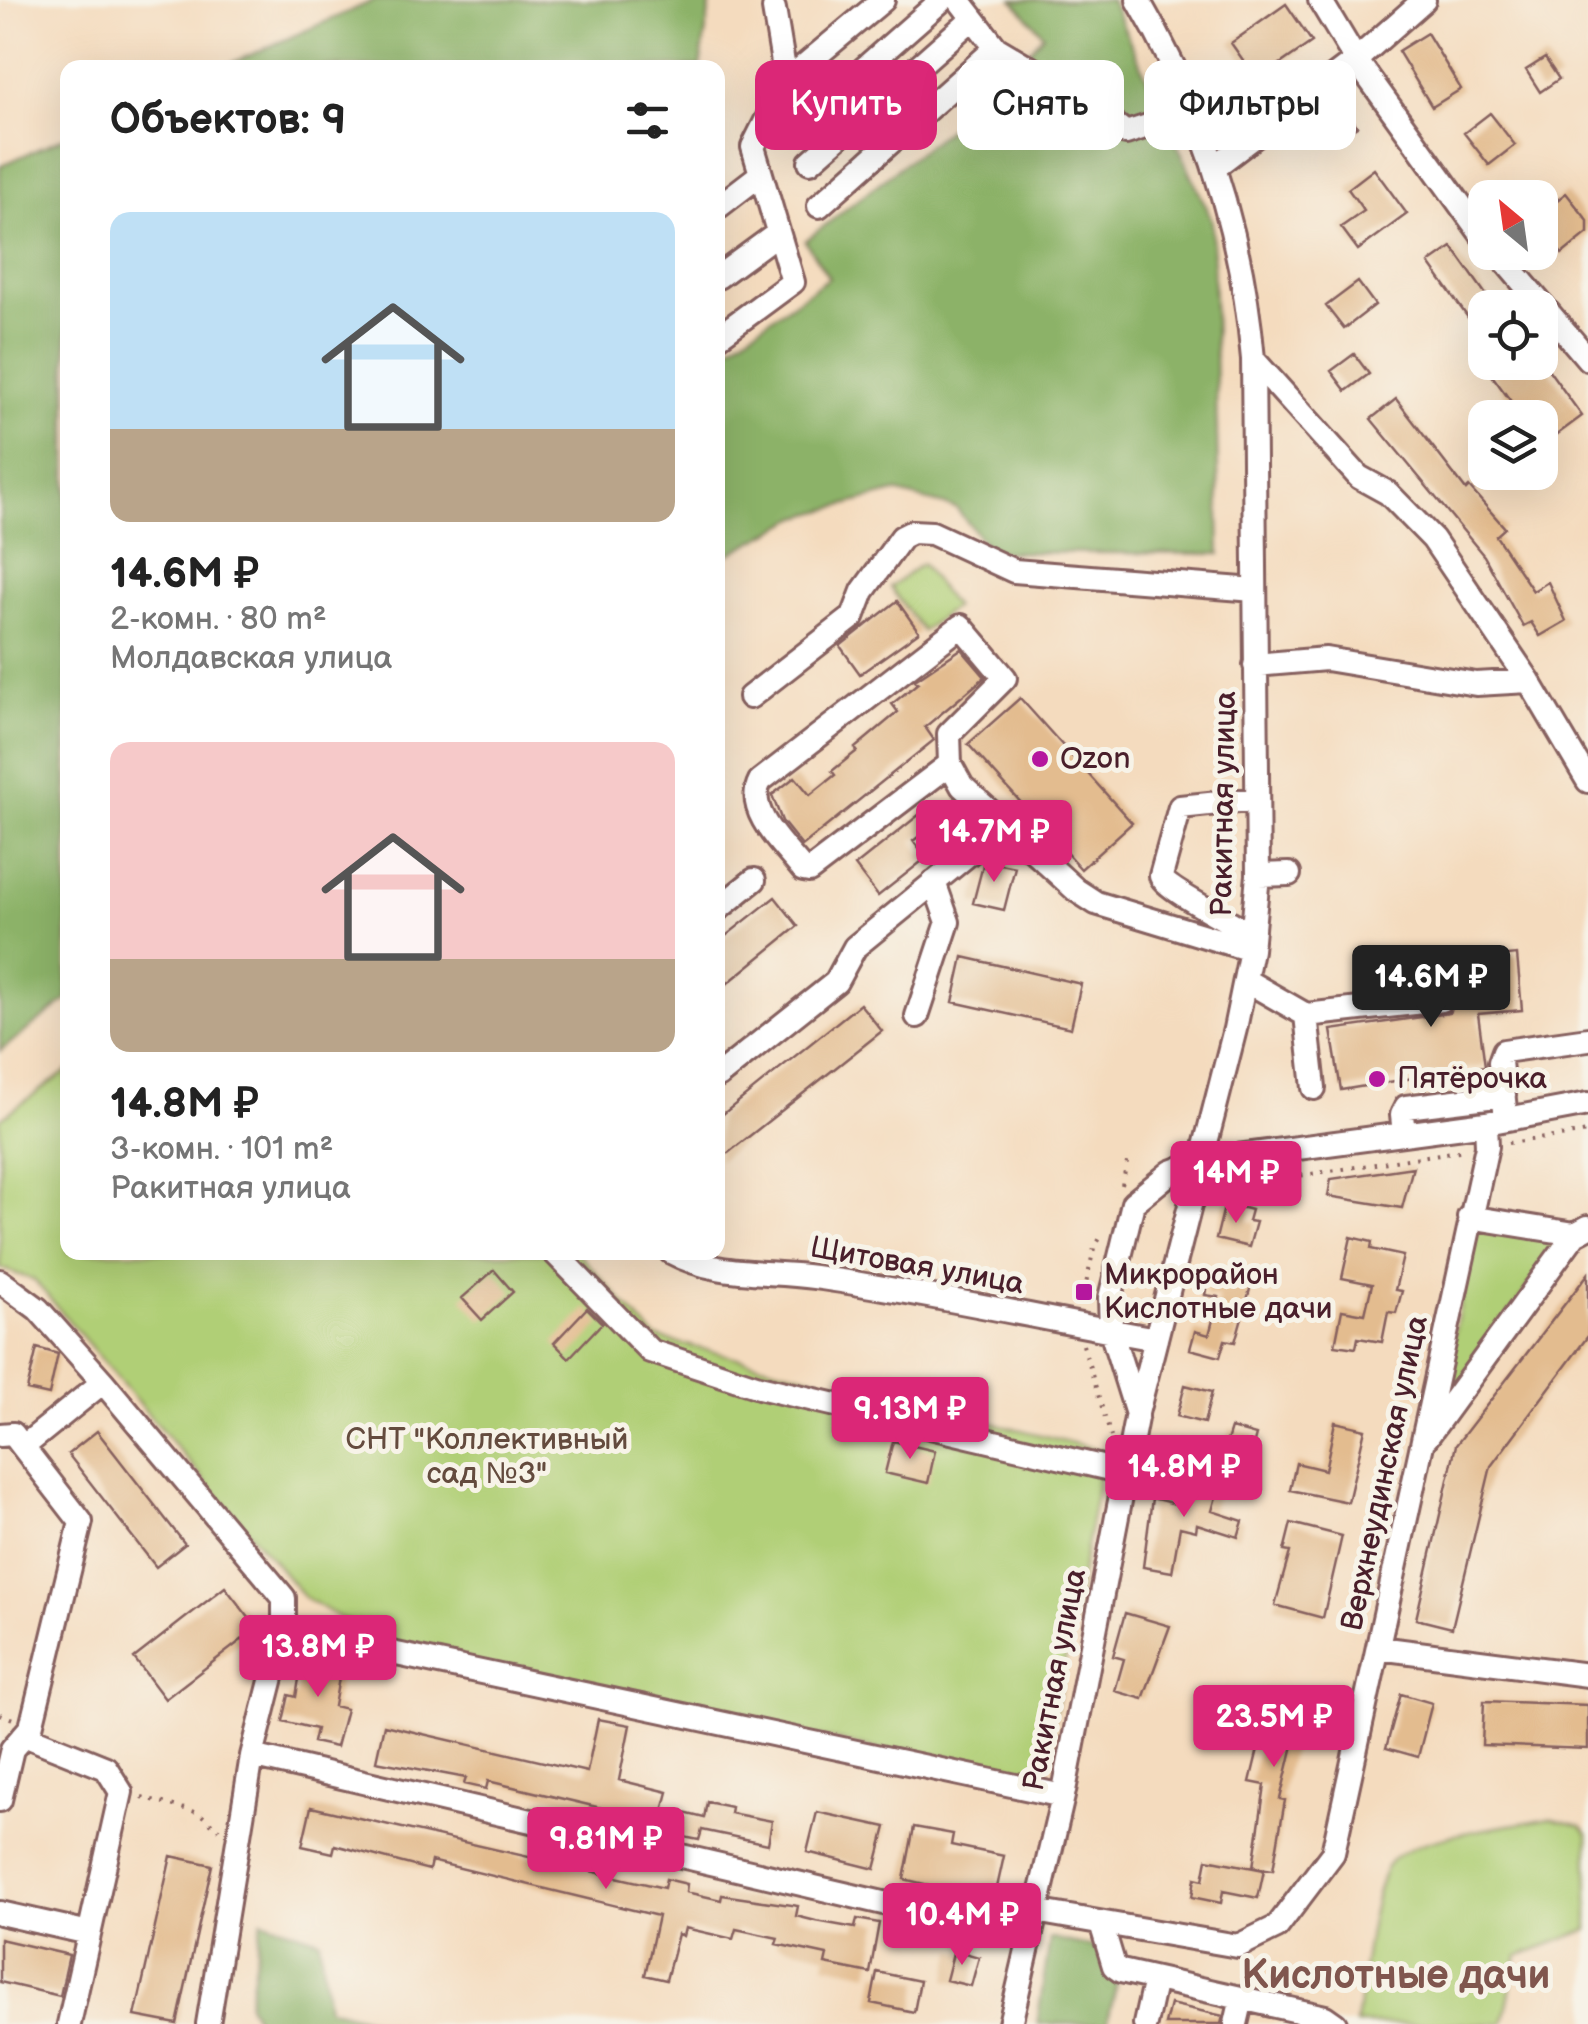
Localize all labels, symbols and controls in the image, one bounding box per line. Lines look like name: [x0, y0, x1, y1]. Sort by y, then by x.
chip: Купить: [755, 60, 937, 150]
chip: Снять: [957, 60, 1124, 150]
chip: Фильтры: [1144, 60, 1356, 150]
icon: filters: [620, 93, 675, 148]
text: Объектов: 9: [110, 95, 346, 146]
north arrow: [1468, 180, 1558, 270]
map controls: [1468, 180, 1558, 490]
icon: home: [303, 277, 483, 457]
button: locate: [1468, 290, 1558, 380]
button: layers: [1468, 400, 1558, 490]
text: 14.6M ₽: [110, 549, 259, 600]
text: 2-комн. · 80 m²: [110, 600, 326, 639]
text: Молдавская улица: [110, 639, 392, 678]
street label: Ракитная улица: [1204, 691, 1244, 917]
place label: Ozon: [1060, 741, 1130, 777]
marker: Ozon: [1029, 748, 1051, 770]
pin: 14.7M ₽: [902, 800, 1086, 885]
icon: home: [303, 807, 483, 987]
text: 14.7M ₽: [938, 813, 1050, 852]
pin: 14.6M ₽: [1339, 945, 1523, 1030]
text: 14.6M ₽: [1374, 958, 1488, 997]
place label: Пятёрочка: [1397, 1061, 1548, 1097]
marker: Пятёрочка: [1366, 1068, 1388, 1090]
text: 14.8M ₽: [110, 1079, 259, 1130]
text: 3-комн. · 101 m²: [110, 1130, 333, 1169]
pin: 14M ₽: [1166, 1141, 1306, 1226]
text: 14M ₽: [1192, 1154, 1280, 1193]
text: Ракитная улица: [110, 1169, 351, 1208]
street label: Щитовая улица: [807, 1230, 1027, 1303]
place label: Микрорайон Кислотные дачи: [1104, 1257, 1332, 1327]
marker: Микрорайон Кислотные дачи: [1073, 1281, 1095, 1303]
street label: Верхнеудинская улица: [1334, 1312, 1436, 1634]
pin: 9.13M ₽: [818, 1377, 1002, 1462]
text: 9.13M ₽: [854, 1390, 966, 1429]
park label: СНТ "Коллективный сад №3": [346, 1422, 628, 1492]
pin: 14.8M ₽: [1092, 1435, 1276, 1520]
text: 14.8M ₽: [1127, 1448, 1241, 1487]
street label: Ракитная улица: [1016, 1565, 1094, 1794]
pin: 13.8M ₽: [226, 1615, 410, 1700]
text: 13.8M ₽: [261, 1628, 375, 1667]
pin: 23.5M ₽: [1182, 1685, 1366, 1770]
text: 23.5M ₽: [1215, 1698, 1333, 1737]
pin: 9.81M ₽: [514, 1807, 698, 1892]
text: 9.81M ₽: [549, 1820, 663, 1859]
pin: 10.4M ₽: [870, 1883, 1054, 1968]
text: 10.4M ₽: [905, 1896, 1019, 1935]
district label: Кислотные дачи: [1242, 1952, 1550, 2000]

